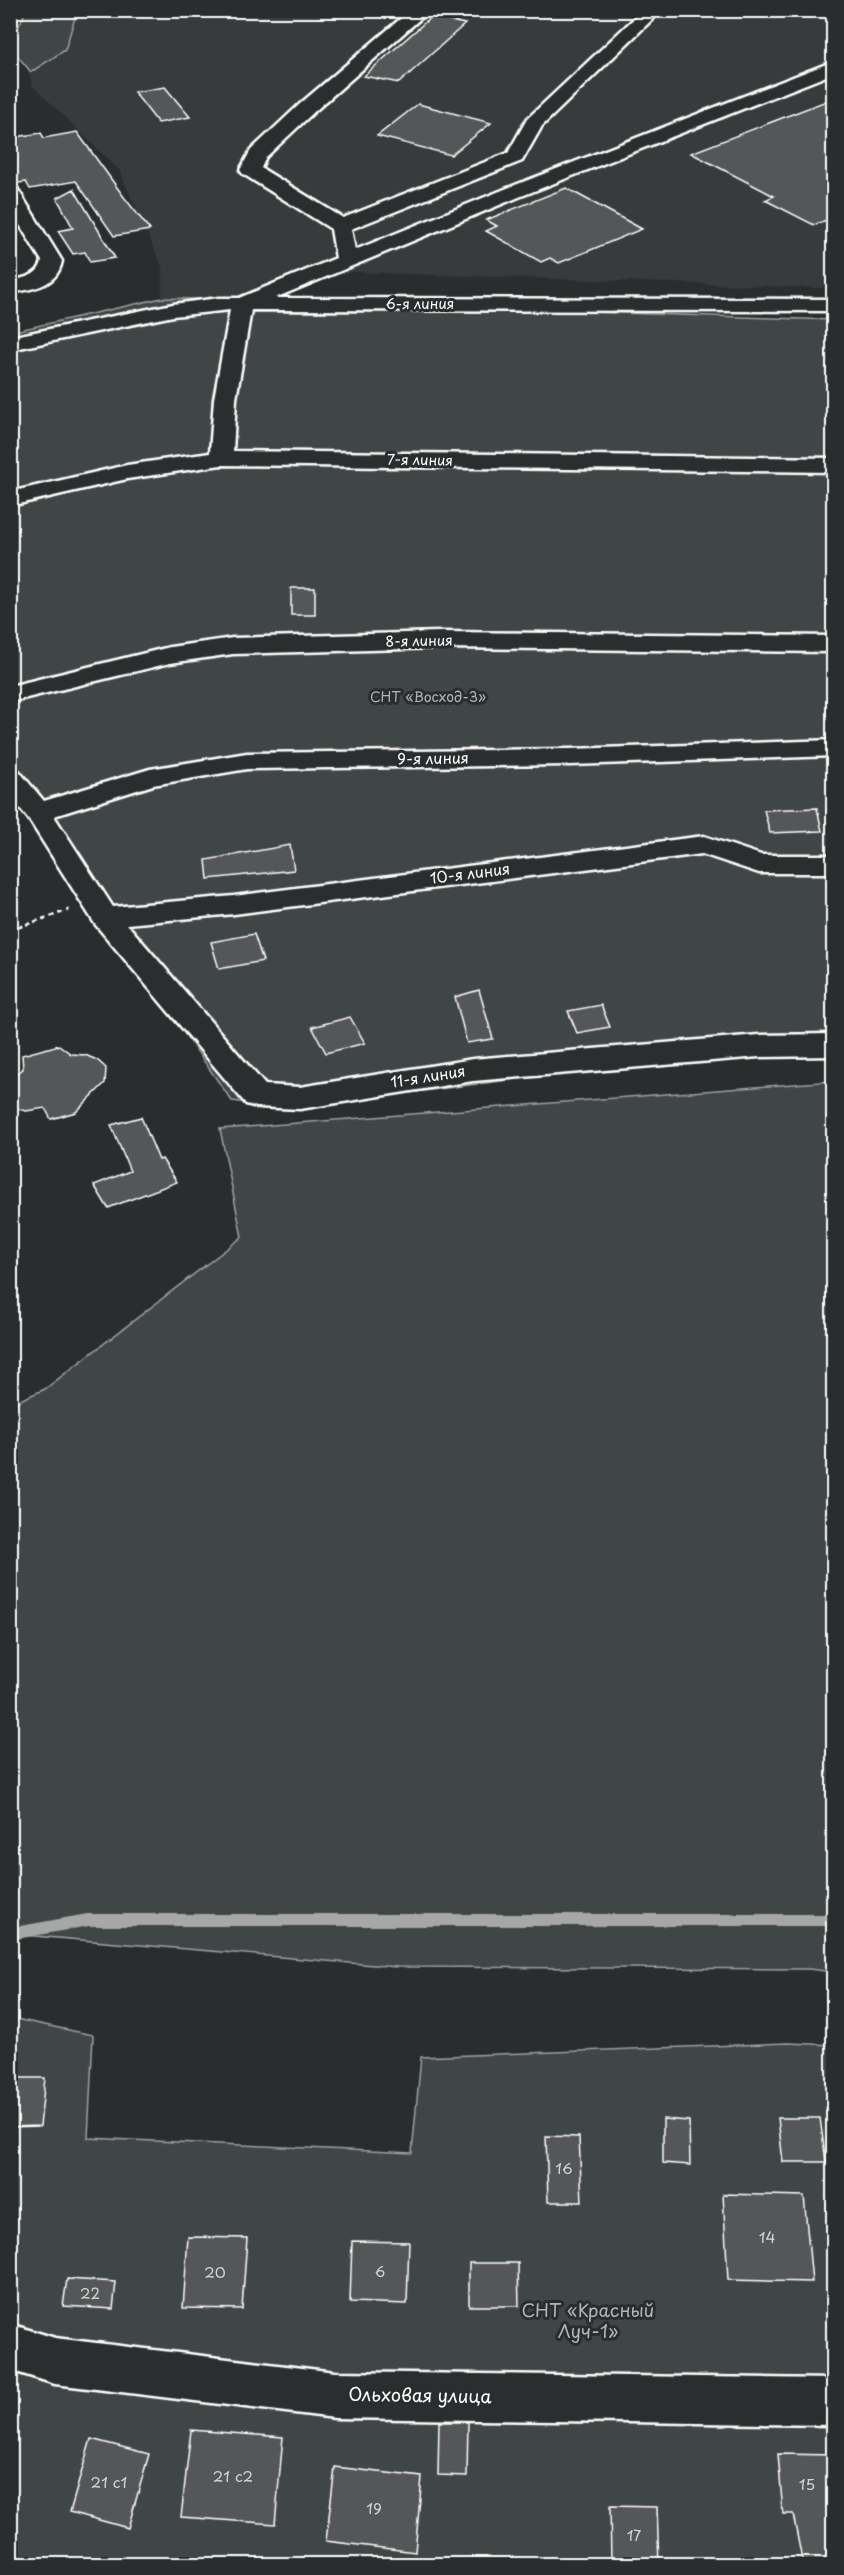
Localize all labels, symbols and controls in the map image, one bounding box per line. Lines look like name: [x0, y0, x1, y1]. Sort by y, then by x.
street label: 6-я линия: [386, 293, 454, 314]
street label: 7-я линия: [387, 448, 453, 471]
street label: 8-я линия: [385, 629, 453, 652]
park label: СНТ «Восход-3»: [370, 686, 486, 707]
street label: 9-я линия: [397, 745, 469, 770]
street label: 10-я линия: [428, 856, 511, 889]
street label: 11-я линия: [389, 1058, 467, 1093]
house number: 16: [555, 2156, 573, 2179]
house number: 14: [759, 2225, 775, 2248]
house number: 6: [375, 2259, 385, 2282]
house number: 20: [204, 2260, 226, 2283]
house number: 22: [80, 2281, 100, 2304]
park label: СНТ «Красный Луч-1»: [522, 2296, 654, 2344]
street label: Ольховая улица: [348, 2380, 493, 2409]
house number: 21 с2: [213, 2464, 253, 2487]
house number: 21 с1: [91, 2470, 127, 2493]
house number: 15: [799, 2472, 815, 2495]
house number: 19: [366, 2496, 382, 2519]
house number: 17: [627, 2523, 641, 2546]

